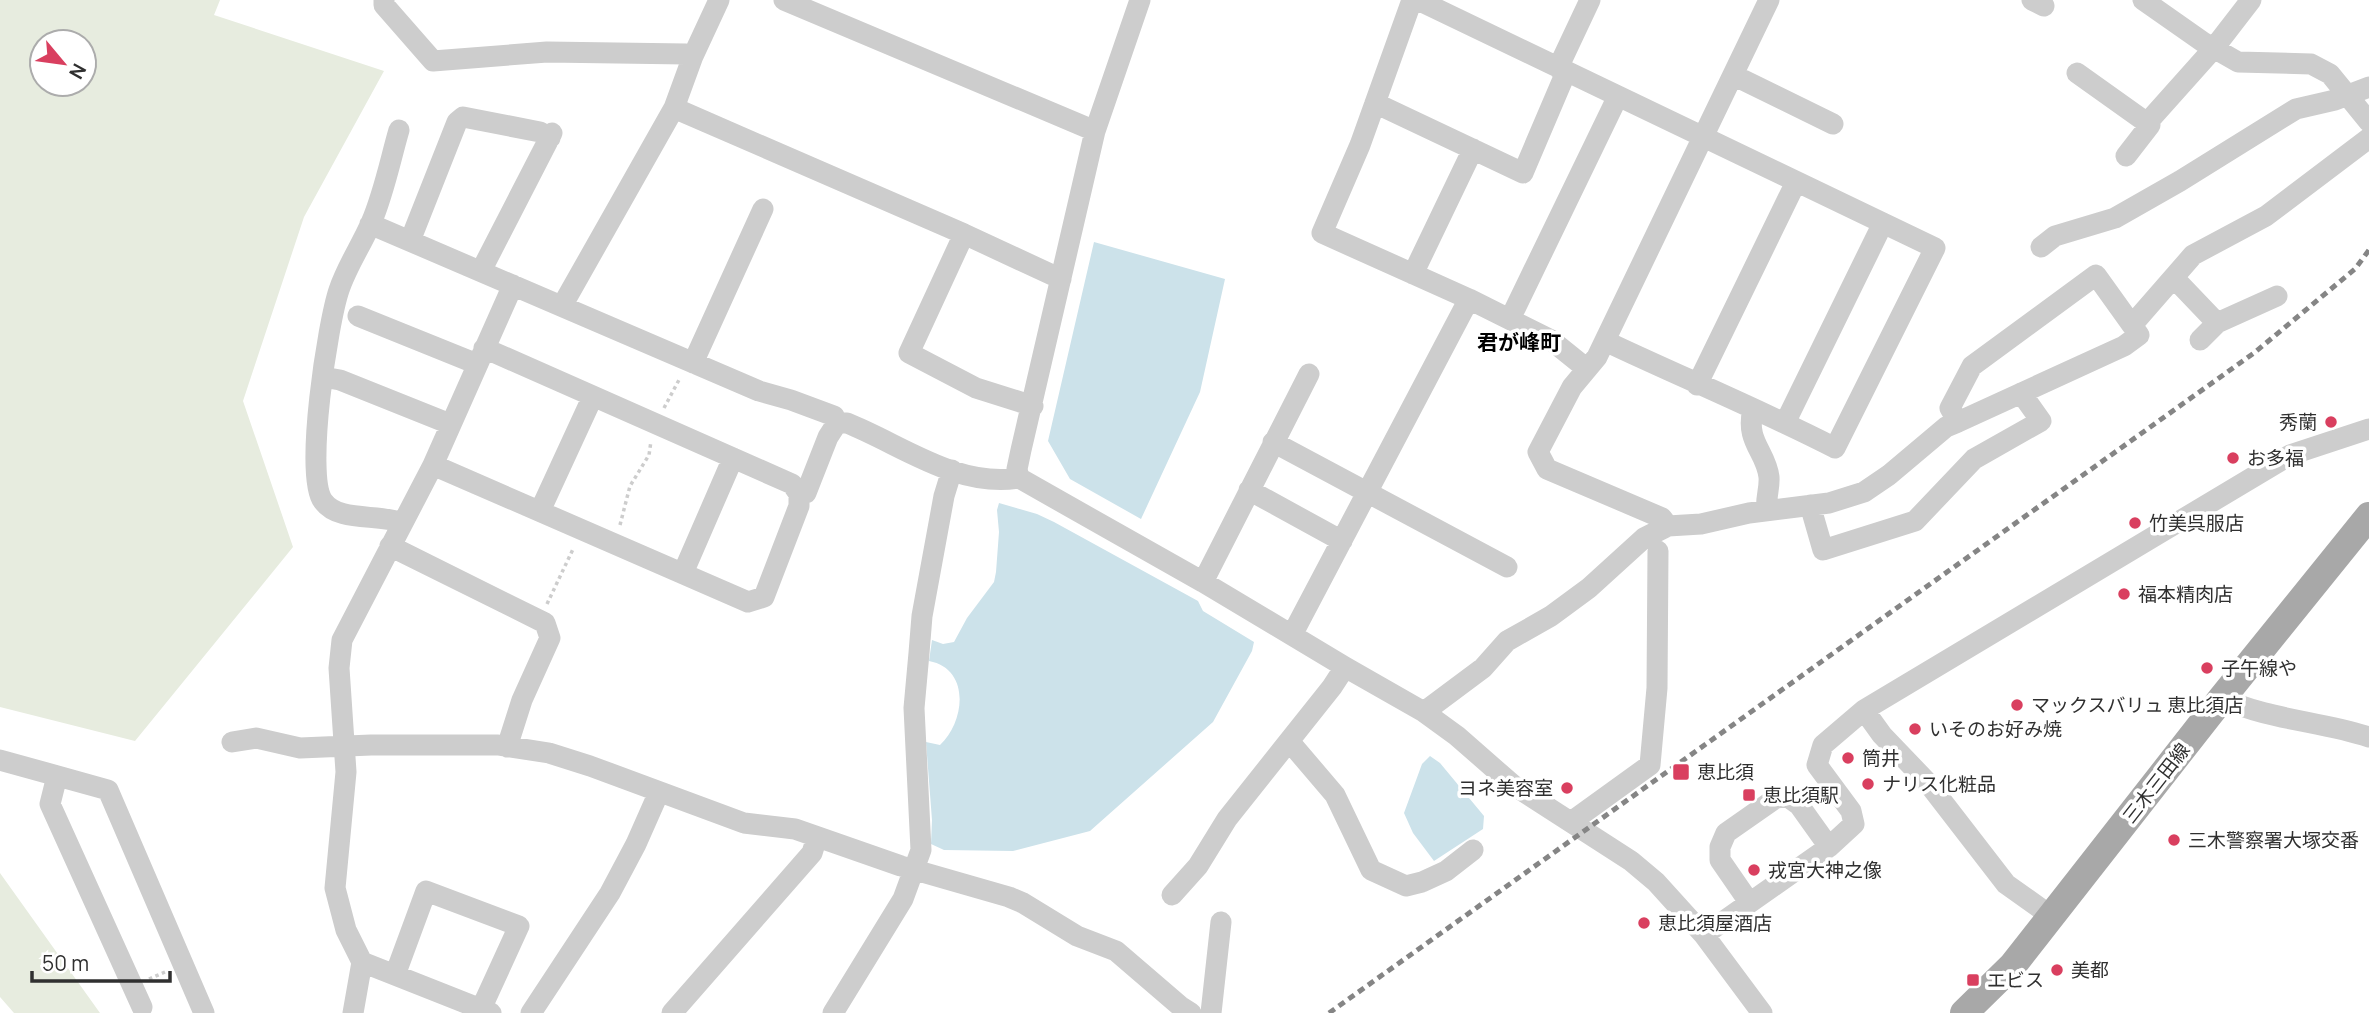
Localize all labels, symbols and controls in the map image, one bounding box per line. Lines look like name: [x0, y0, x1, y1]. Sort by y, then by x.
north arrow: [28, 28, 98, 98]
text: N: [63, 59, 93, 84]
district label: 君が峰町: [1477, 328, 1561, 356]
place label: 秀蘭: [2279, 409, 2317, 435]
marker: 秀蘭: [2323, 414, 2339, 430]
place label: お多福: [2247, 445, 2304, 471]
marker: お多福: [2225, 450, 2241, 466]
place label: 竹美呉服店: [2149, 510, 2244, 536]
marker: 竹美呉服店: [2127, 515, 2143, 531]
place label: 福本精肉店: [2138, 581, 2233, 607]
marker: 福本精肉店: [2116, 586, 2132, 602]
place label: 子午線や: [2221, 655, 2297, 681]
marker: 子午線や: [2199, 660, 2215, 676]
place label: マックスバリュ 恵比須店: [2031, 692, 2243, 718]
marker: マックスバリュ 恵比須店: [2009, 697, 2025, 713]
place label: いそのお好み焼: [1929, 716, 2062, 742]
marker: いそのお好み焼: [1907, 721, 1923, 737]
street label: 三木三田線: [2117, 738, 2195, 828]
place label: 筒井: [1862, 745, 1900, 771]
marker: 筒井: [1840, 750, 1856, 766]
place label: 恵比須: [1697, 759, 1754, 785]
marker: 恵比須: [1671, 762, 1691, 782]
place label: ナリス化粧品: [1882, 771, 1996, 797]
place label: ヨネ美容室: [1458, 775, 1553, 801]
marker: ナリス化粧品: [1860, 776, 1876, 792]
marker: ヨネ美容室: [1559, 780, 1575, 796]
place label: 恵比須駅: [1763, 782, 1839, 808]
marker: 恵比須駅: [1741, 787, 1757, 803]
place label: 三木警察署大塚交番: [2188, 827, 2359, 853]
marker: 三木警察署大塚交番: [2166, 832, 2182, 848]
place label: 戎宮大神之像: [1768, 857, 1882, 883]
marker: 戎宮大神之像: [1746, 862, 1762, 878]
place label: 恵比須屋酒店: [1658, 910, 1772, 936]
marker: 恵比須屋酒店: [1636, 915, 1652, 931]
scale bar: [32, 940, 170, 984]
text: 50 m: [42, 949, 89, 977]
place label: 美都: [2071, 957, 2109, 983]
marker: 美都: [2049, 962, 2065, 978]
place label: エビス: [1987, 967, 2044, 993]
marker: エビス: [1965, 972, 1981, 988]

